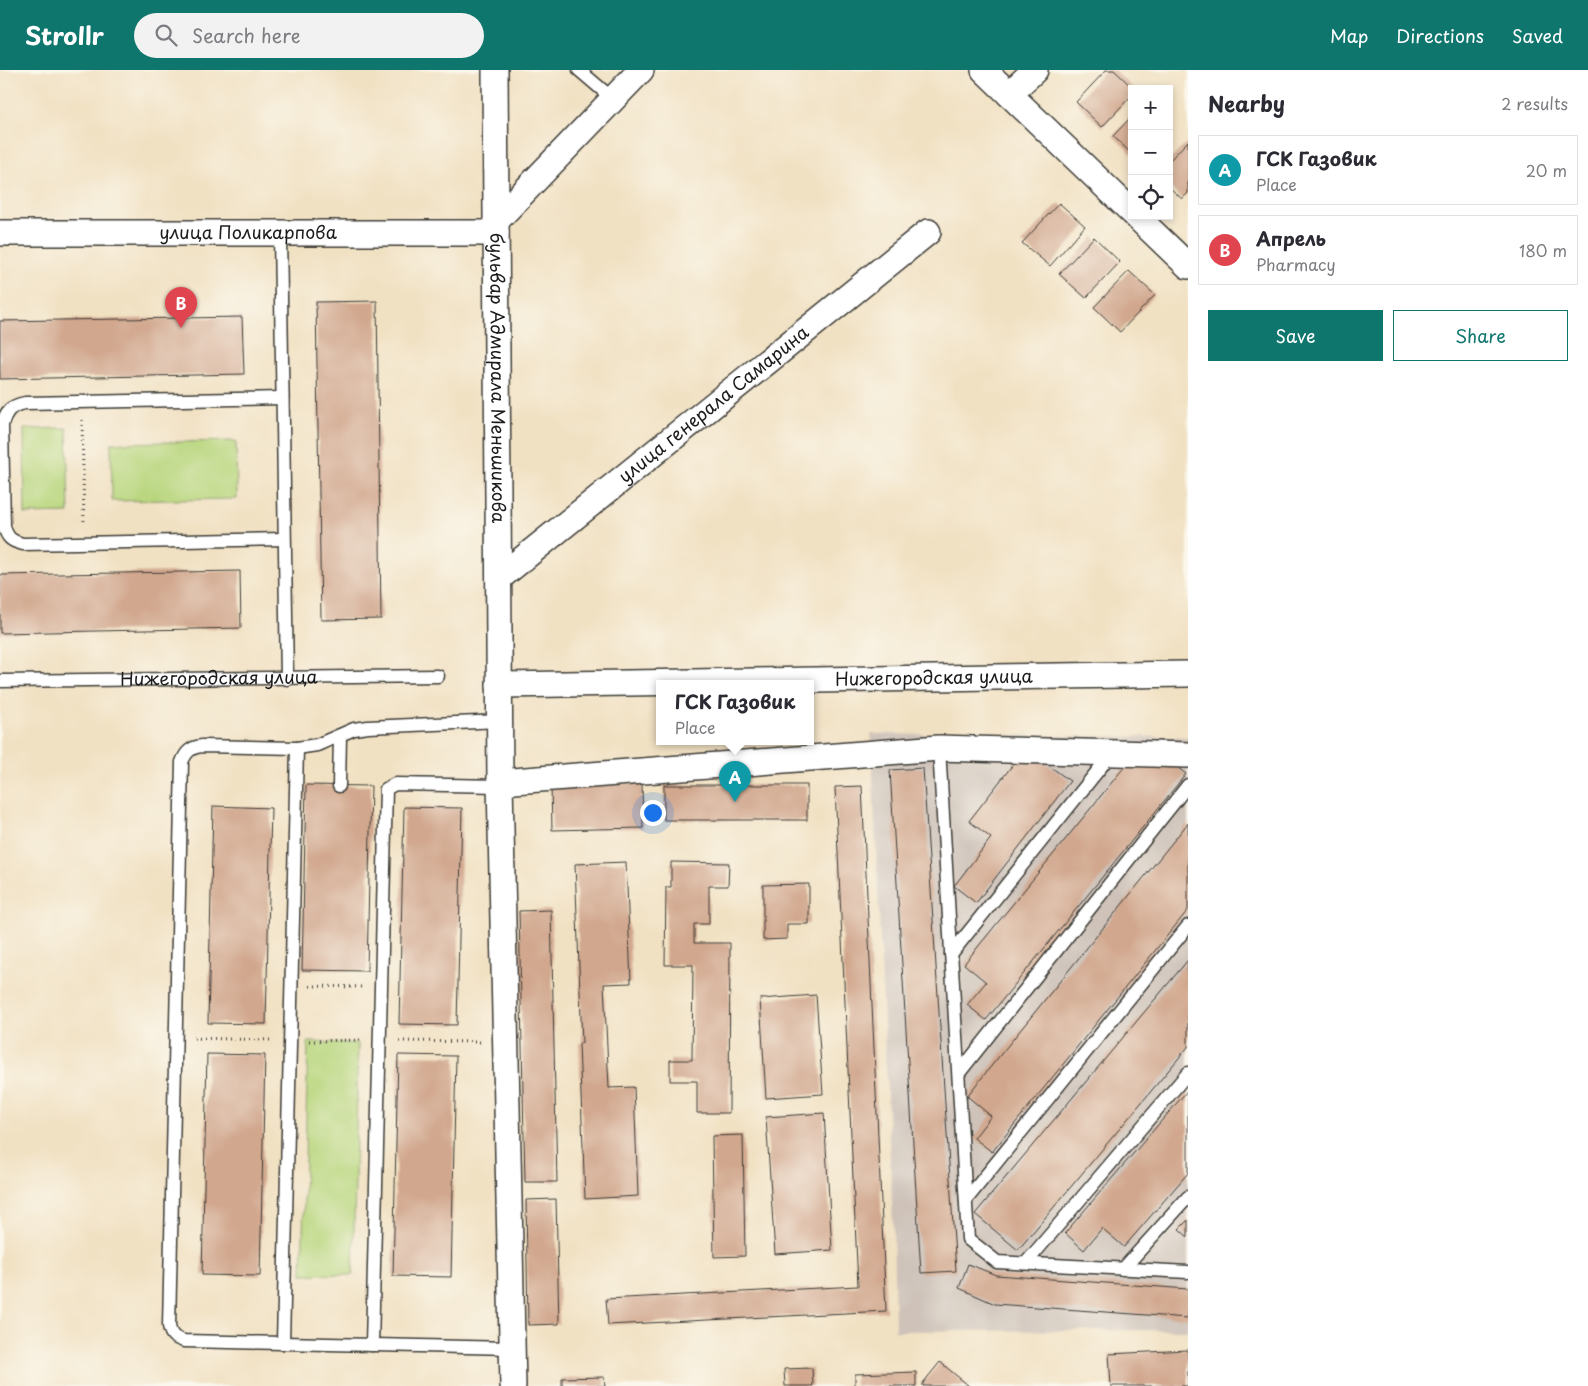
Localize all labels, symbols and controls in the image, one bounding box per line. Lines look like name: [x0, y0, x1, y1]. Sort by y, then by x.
search box: [134, 13, 484, 58]
text: Strollr: [25, 17, 104, 53]
icon: search: [152, 21, 180, 49]
text: Search here: [192, 21, 301, 49]
text: Map: [1330, 22, 1368, 49]
text: Directions: [1396, 22, 1484, 49]
text: Saved: [1512, 22, 1563, 49]
map controls: [1128, 85, 1173, 220]
button: +: [1128, 85, 1173, 130]
text: Nearby: [1208, 87, 1285, 119]
text: 2 results: [1501, 91, 1568, 115]
button: −: [1128, 130, 1173, 175]
text: ГСК Газовик: [1256, 144, 1377, 172]
text: A: [1219, 158, 1231, 182]
text: 20 m: [1526, 158, 1567, 182]
text: Place: [1256, 172, 1297, 196]
button: locate: [1128, 175, 1173, 220]
street label: улица Поликарпова: [159, 218, 338, 245]
text: Апрель: [1256, 224, 1326, 252]
street label: бульвар Адмирала Меньшикова: [484, 233, 513, 524]
text: B: [1220, 238, 1230, 262]
text: 180 m: [1519, 238, 1567, 262]
text: Pharmacy: [1256, 252, 1336, 276]
pin: B: [165, 287, 197, 328]
button: Save: [1208, 310, 1383, 361]
button: Share: [1393, 310, 1568, 361]
street label: улица генерала Самарина: [612, 318, 814, 489]
street label: Нижегородская улица: [835, 661, 1034, 692]
street label: Нижегородская улица: [120, 662, 319, 692]
popup: [656, 680, 814, 745]
text: ГСК Газовик: [675, 687, 795, 715]
text: Place: [675, 715, 716, 739]
pin: A: [719, 761, 751, 802]
your location: [640, 800, 666, 826]

